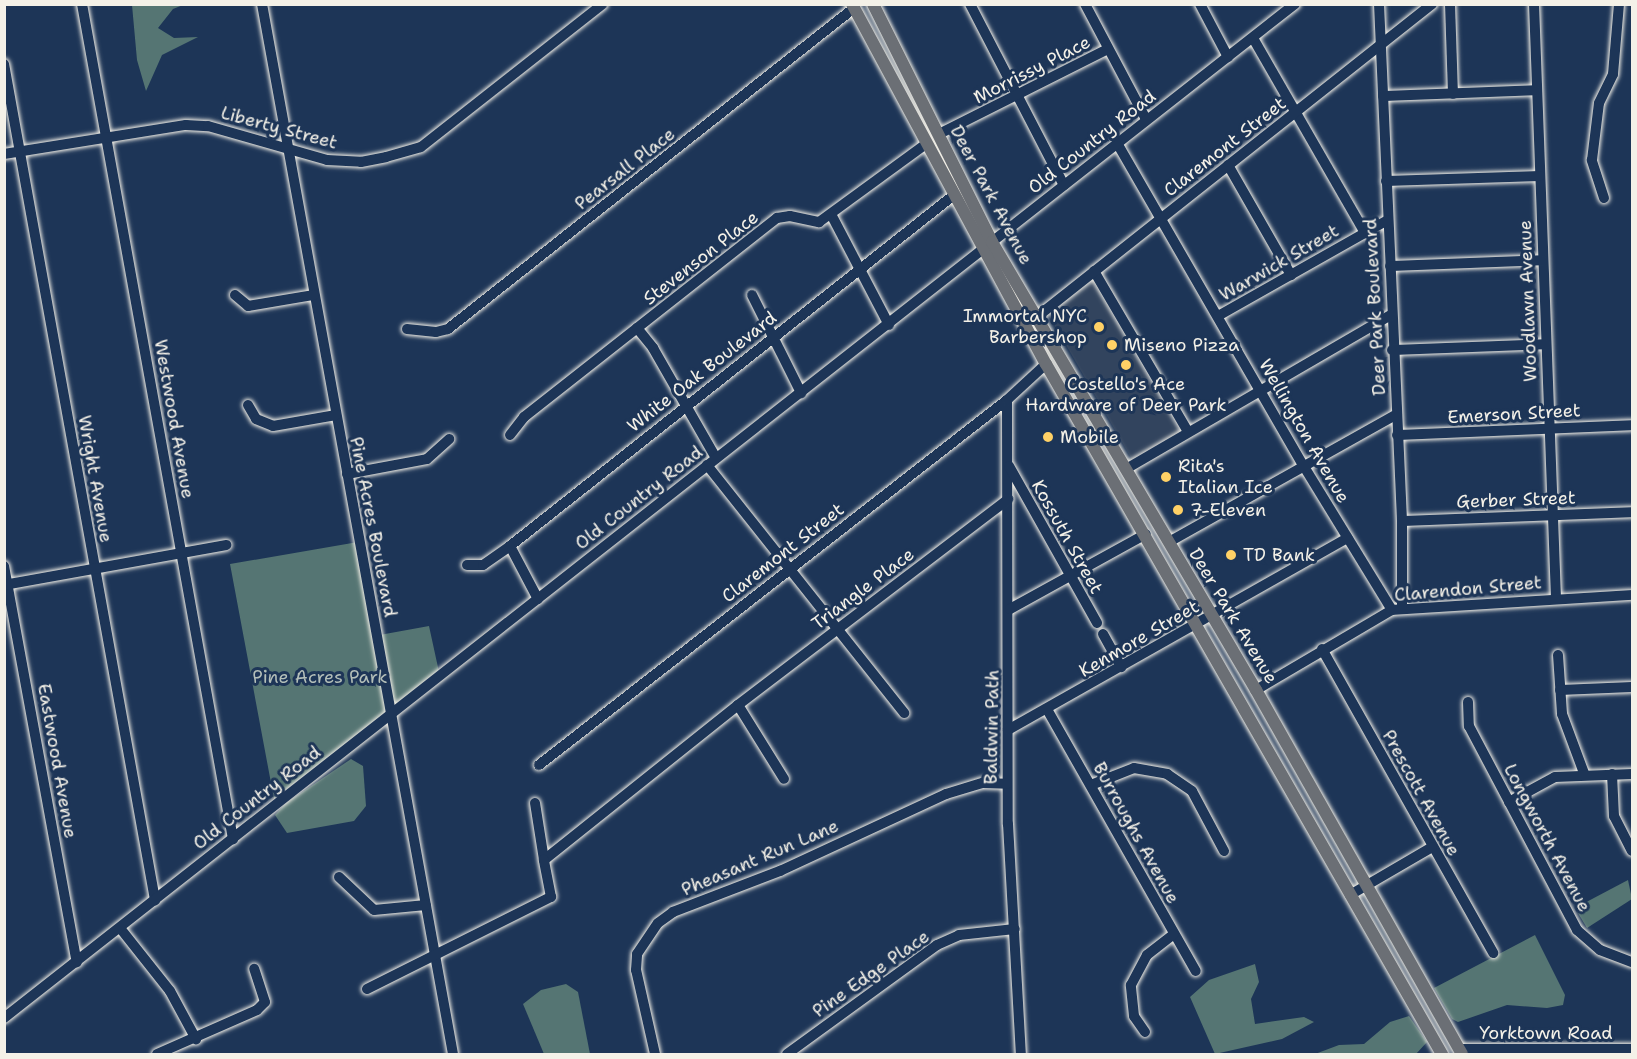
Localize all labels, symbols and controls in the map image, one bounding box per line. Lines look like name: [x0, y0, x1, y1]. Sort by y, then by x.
street label: Morrissy Place: [970, 31, 1094, 109]
street label: Old Country Road: [1024, 85, 1160, 199]
street label: Claremont Street: [1160, 93, 1290, 201]
street label: Liberty Street: [218, 102, 340, 154]
street label: Deer Park Avenue: [945, 122, 1037, 268]
street label: Pearsall Place: [571, 123, 679, 215]
street label: Stevenson Place: [639, 206, 763, 310]
street label: Deer Park Boulevard: [1360, 218, 1390, 396]
street label: Warwick Street: [1215, 220, 1343, 306]
street label: Woodlawn Avenue: [1514, 220, 1542, 382]
place label: Immortal NYC Barbershop: [963, 306, 1087, 348]
street label: White Oak Boulevard: [623, 307, 781, 437]
marker: Immortal NYC Barbershop: [1092, 320, 1106, 334]
place label: Miseno Pizza: [1124, 334, 1239, 356]
street label: Westwood Avenue: [149, 338, 199, 500]
marker: Miseno Pizza: [1105, 338, 1119, 352]
street label: Wellington Avenue: [1254, 355, 1354, 507]
marker: Costello's Ace Hardware of Deer Park: [1119, 358, 1133, 372]
place label: Costello's Ace Hardware of Deer Park: [1025, 374, 1227, 416]
street label: Emerson Street: [1447, 400, 1581, 428]
street label: Wright Avenue: [73, 414, 117, 544]
place label: Mobile: [1060, 426, 1119, 448]
marker: Mobile: [1041, 430, 1055, 444]
street label: Pine Acres Boulevard: [345, 435, 401, 619]
street label: Old Country Road: [571, 441, 707, 555]
place label: Rita's Italian Ice: [1178, 456, 1273, 498]
marker: Rita's Italian Ice: [1159, 470, 1173, 484]
street label: Kossuth Street: [1027, 476, 1107, 598]
street label: Gerber Street: [1456, 487, 1576, 513]
street label: Claremont Street: [718, 499, 848, 607]
place label: 7-Eleven: [1190, 499, 1266, 521]
marker: 7-Eleven: [1171, 503, 1185, 517]
street label: Triangle Place: [807, 543, 919, 635]
street label: Deer Park Avenue: [1184, 544, 1282, 688]
place label: TD Bank: [1243, 544, 1315, 566]
marker: TD Bank: [1224, 548, 1238, 562]
street label: Clarendon Street: [1393, 572, 1543, 606]
street label: Kenmore Street: [1075, 596, 1203, 682]
park label: Pine Acres Park: [252, 666, 388, 688]
street label: Baldwin Path: [980, 669, 1004, 785]
street label: Eastwood Avenue: [33, 682, 81, 840]
street label: Prescott Avenue: [1377, 726, 1465, 860]
street label: Old Country Road: [189, 741, 325, 855]
street label: Burroughs Avenue: [1088, 759, 1184, 907]
street label: Longworth Avenue: [1499, 760, 1595, 916]
street label: Pheasant Run Lane: [678, 815, 842, 901]
street label: Pine Edge Place: [809, 926, 933, 1022]
street label: Yorktown Road: [1479, 1022, 1613, 1044]

